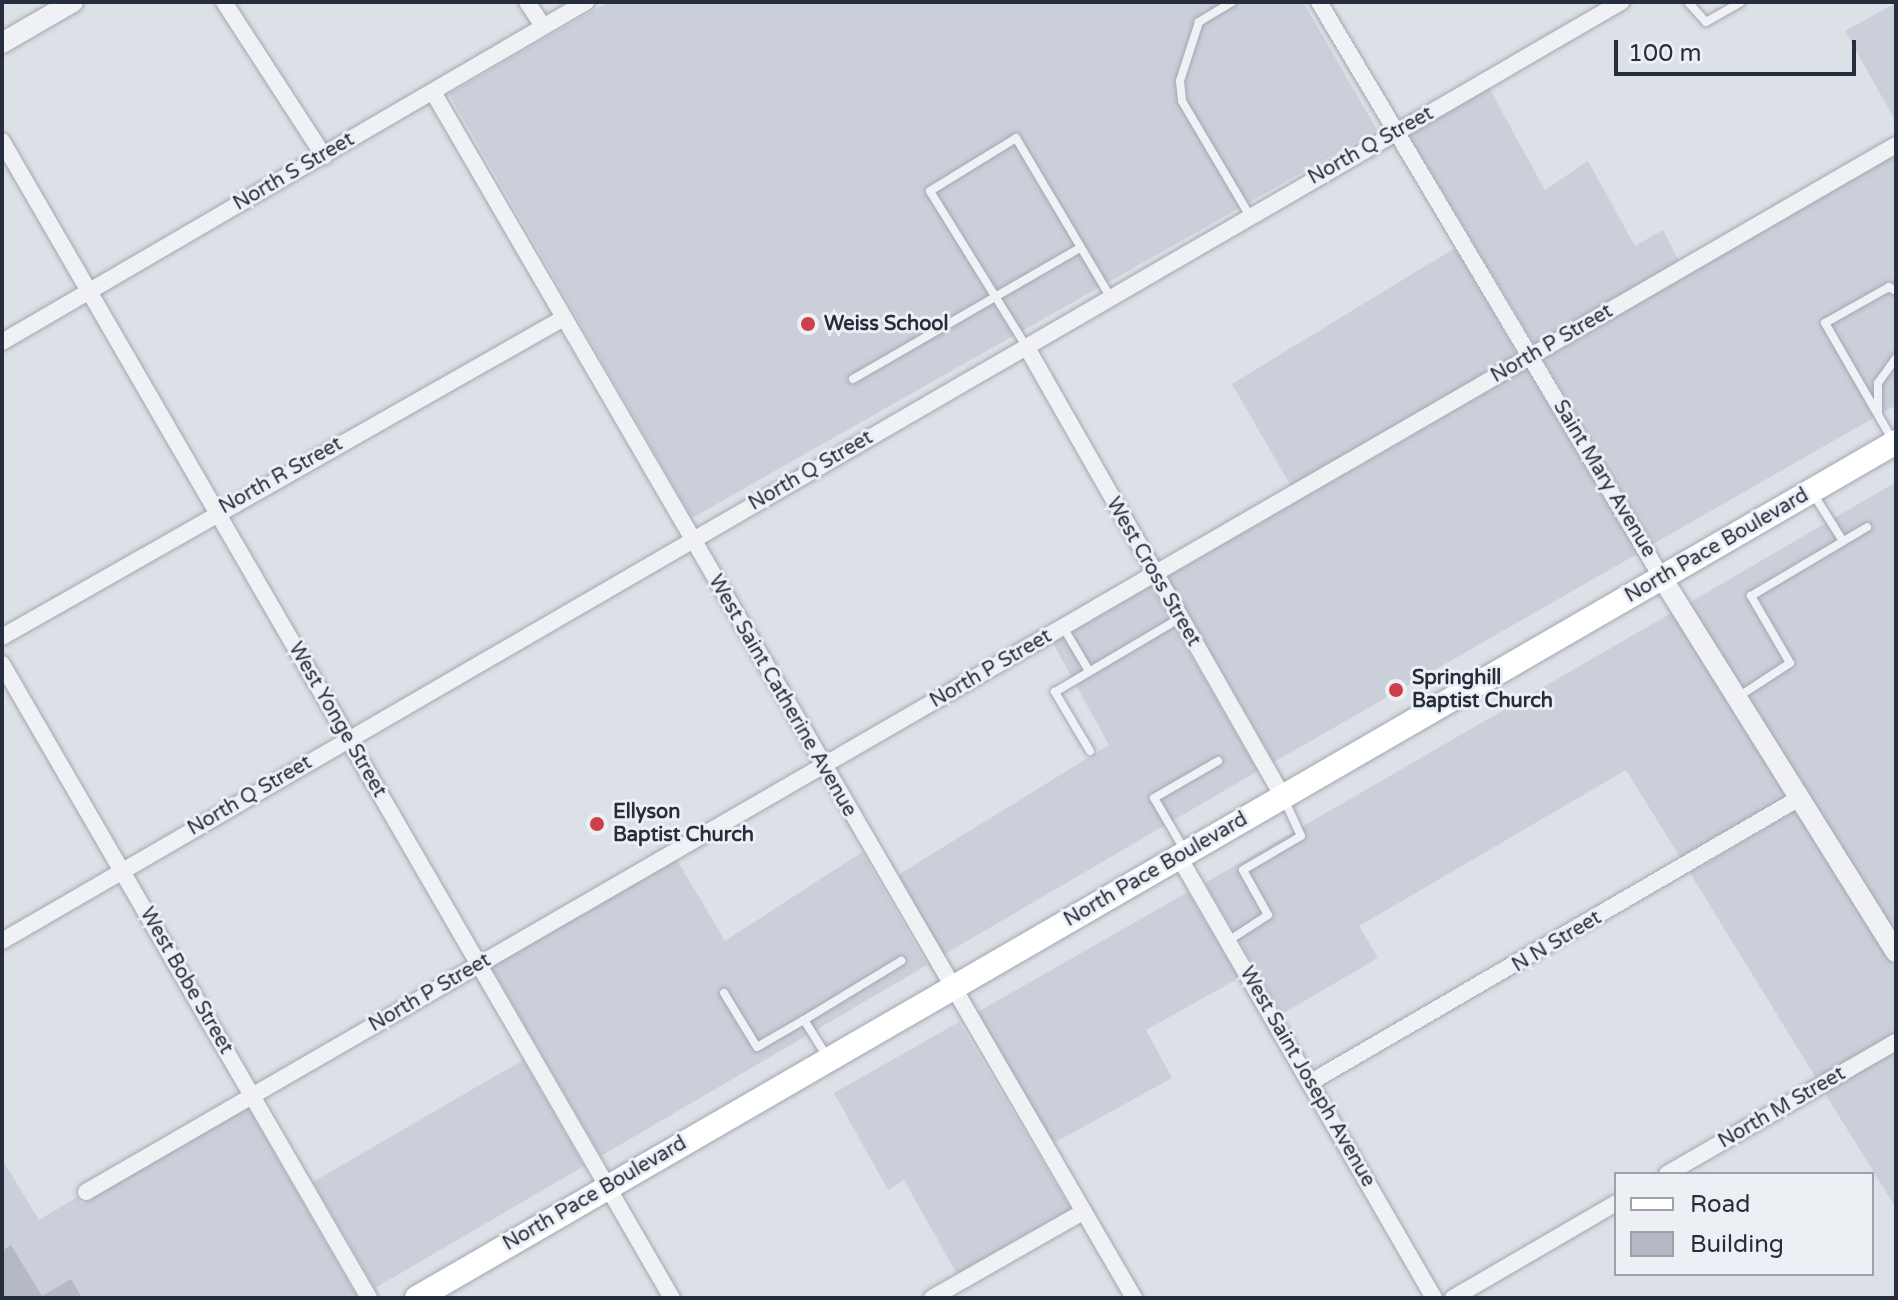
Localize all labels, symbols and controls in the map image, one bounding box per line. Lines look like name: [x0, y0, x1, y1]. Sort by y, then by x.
scale bar: [1618, 24, 1860, 74]
text: 100 m: [1628, 39, 1702, 68]
street label: North Q Street: [1304, 102, 1438, 190]
street label: North S Street: [229, 128, 359, 216]
street label: North P Street: [1487, 300, 1617, 388]
place label: Weiss School: [824, 312, 948, 336]
marker: Weiss School: [799, 315, 817, 333]
street label: Saint Mary Avenue: [1548, 396, 1660, 562]
street label: North Q Street: [745, 426, 877, 516]
street label: North R Street: [215, 432, 347, 520]
street label: North Pace Boulevard: [1621, 484, 1813, 608]
street label: West Cross Street: [1101, 493, 1205, 651]
street label: West Saint Catherine Avenue: [703, 571, 861, 821]
street label: North P Street: [926, 625, 1056, 713]
street label: West Yonge Street: [283, 638, 391, 802]
place label: Springhill Baptist Church: [1412, 666, 1553, 713]
marker: Springhill Baptist Church: [1387, 681, 1405, 699]
street label: North Q Street: [184, 751, 316, 841]
place label: Ellyson Baptist Church: [613, 800, 754, 847]
street label: North Pace Boulevard: [1060, 808, 1252, 932]
marker: Ellyson Baptist Church: [588, 815, 606, 833]
street label: West Bobe Street: [134, 903, 238, 1059]
street label: N N Street: [1508, 906, 1606, 978]
street label: North P Street: [365, 949, 495, 1037]
street label: West Saint Joseph Avenue: [1234, 963, 1380, 1191]
street label: North M Street: [1714, 1062, 1850, 1154]
street label: North Pace Boulevard: [499, 1132, 691, 1256]
legend: [1614, 1172, 1874, 1276]
text: Road: [1690, 1190, 1750, 1219]
text: Building: [1690, 1230, 1784, 1259]

